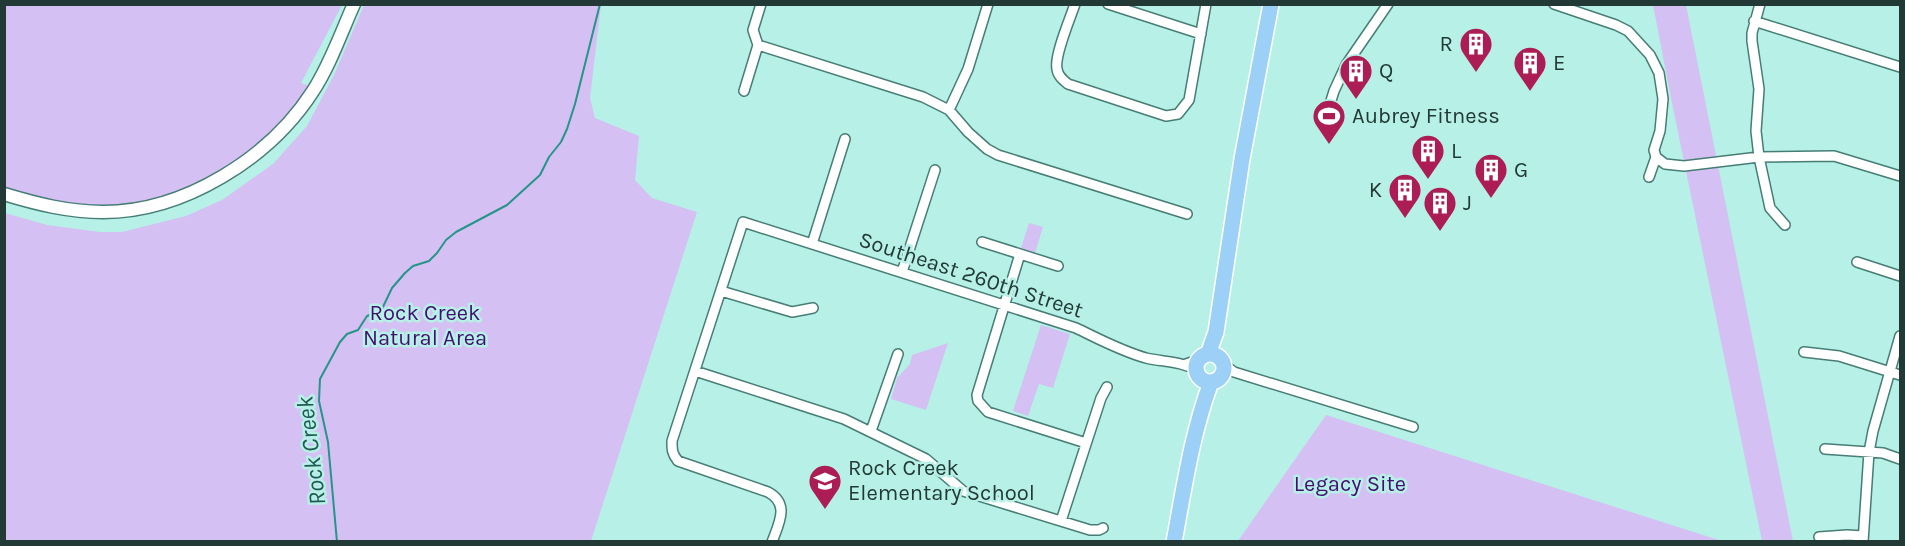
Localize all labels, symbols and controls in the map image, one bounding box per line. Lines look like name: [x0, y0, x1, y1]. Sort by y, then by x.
building icon: R: [1458, 26, 1494, 73]
place label: R: [1440, 31, 1453, 57]
building icon: E: [1512, 45, 1548, 92]
place label: E: [1553, 50, 1565, 76]
building icon: Q: [1338, 53, 1374, 100]
place label: Q: [1379, 58, 1393, 84]
sports icon: Aubrey Fitness: [1311, 98, 1347, 145]
place label: Aubrey Fitness: [1352, 103, 1500, 129]
building icon: L: [1410, 133, 1446, 180]
place label: L: [1451, 138, 1462, 164]
building icon: G: [1473, 152, 1509, 199]
place label: G: [1514, 157, 1528, 183]
building icon: K: [1387, 172, 1423, 219]
place label: K: [1369, 177, 1382, 203]
building icon: J: [1422, 185, 1458, 232]
place label: J: [1463, 190, 1472, 216]
street label: Southeast 260th Street: [856, 226, 1086, 324]
park label: Rock Creek Natural Area: [363, 300, 487, 351]
water label: Rock Creek: [290, 394, 332, 507]
place label: Rock Creek Elementary School: [848, 455, 1035, 506]
school or university icon: Rock Creek Elementary School: [807, 463, 843, 510]
park label: Legacy Site: [1294, 471, 1406, 497]

